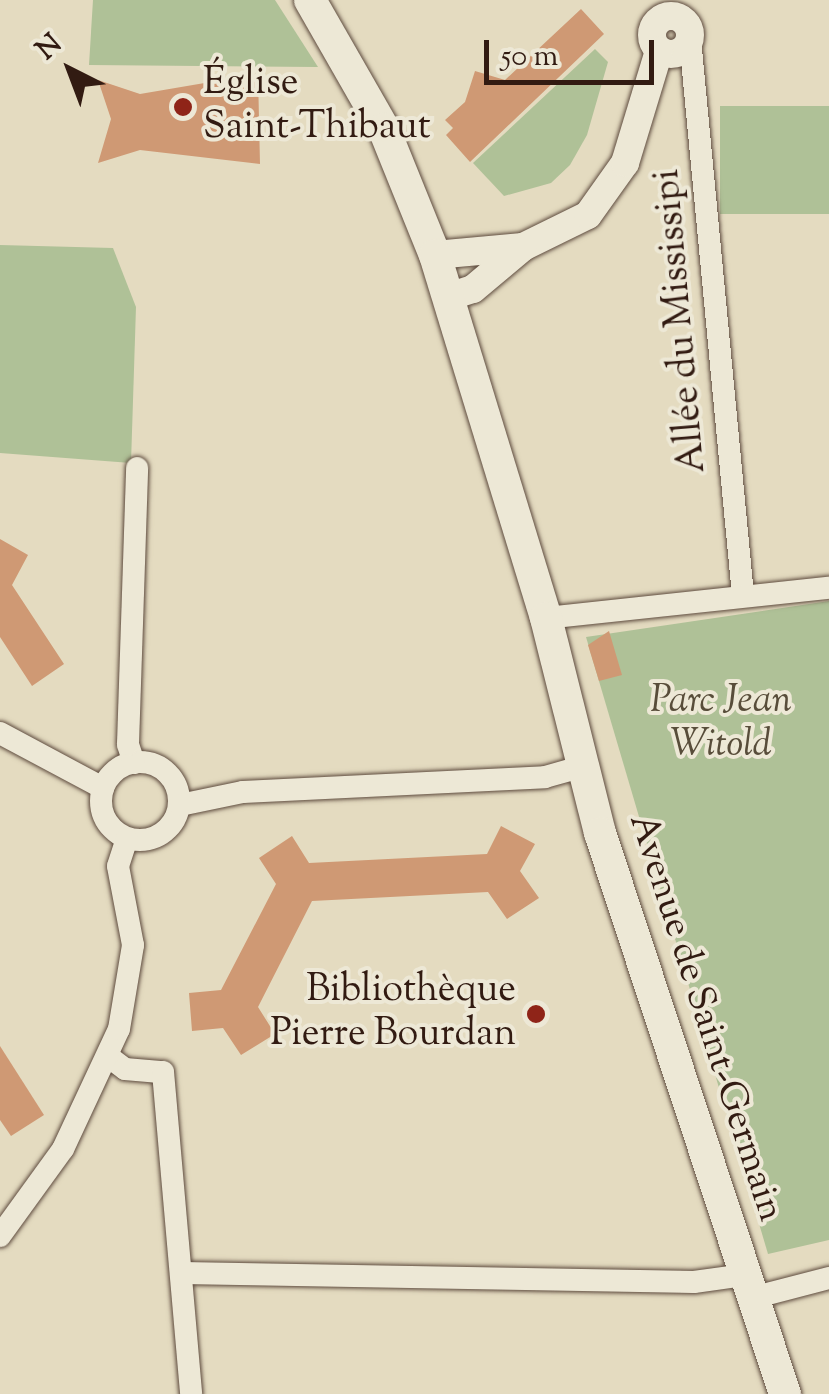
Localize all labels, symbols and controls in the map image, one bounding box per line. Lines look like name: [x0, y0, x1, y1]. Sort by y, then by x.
north arrow: [20, 20, 120, 120]
scale bar: [489, 20, 659, 82]
text: N: [28, 25, 72, 70]
text: 50 m: [501, 36, 558, 79]
place label: Église Saint-Thibaut: [203, 62, 431, 152]
marker: Église Saint-Thibaut: [172, 96, 194, 118]
street label: Allée du Mississipi: [646, 167, 718, 475]
park label: Parc Jean Witold: [650, 680, 792, 769]
street label: Avenue de Saint-Germain: [616, 808, 792, 1228]
place label: Bibliothèque Pierre Bourdan: [270, 969, 516, 1058]
marker: Bibliothèque Pierre Bourdan: [525, 1003, 547, 1025]

